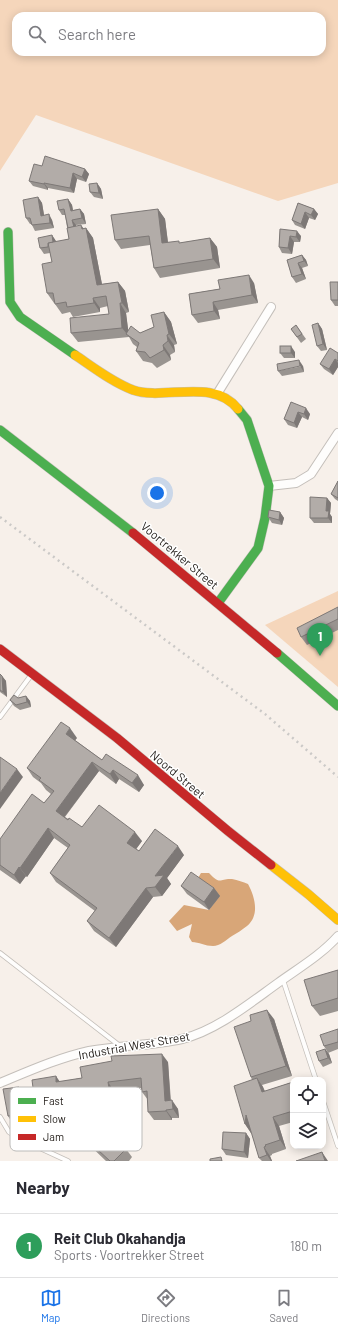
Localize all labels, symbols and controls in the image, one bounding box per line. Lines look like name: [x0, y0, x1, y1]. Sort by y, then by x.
search box: [12, 12, 326, 56]
icon: search: [26, 23, 48, 45]
text: Search here: [58, 25, 136, 43]
your location: [147, 483, 167, 503]
street label: Voortrekker Street: [138, 518, 222, 592]
pin: 1: [307, 623, 333, 656]
street label: Noord Street: [148, 747, 208, 801]
street label: Industrial West Street: [77, 1028, 191, 1062]
map controls: [290, 1077, 326, 1149]
button: locate: [290, 1077, 326, 1113]
legend: [10, 1087, 142, 1151]
text: Fast: [43, 1094, 64, 1107]
text: Slow: [43, 1112, 66, 1125]
button: layers: [290, 1113, 326, 1149]
text: Jam: [43, 1130, 64, 1143]
text: Nearby: [16, 1177, 70, 1197]
text: Reit Club Okahandja: [54, 1229, 186, 1247]
text: 1: [27, 1238, 31, 1254]
text: 180 m: [290, 1238, 322, 1254]
text: Sports · Voortrekker Street: [54, 1247, 205, 1263]
tab: Map: [40, 1287, 62, 1324]
tab: Directions: [141, 1287, 190, 1324]
tab: Saved: [269, 1287, 298, 1324]

